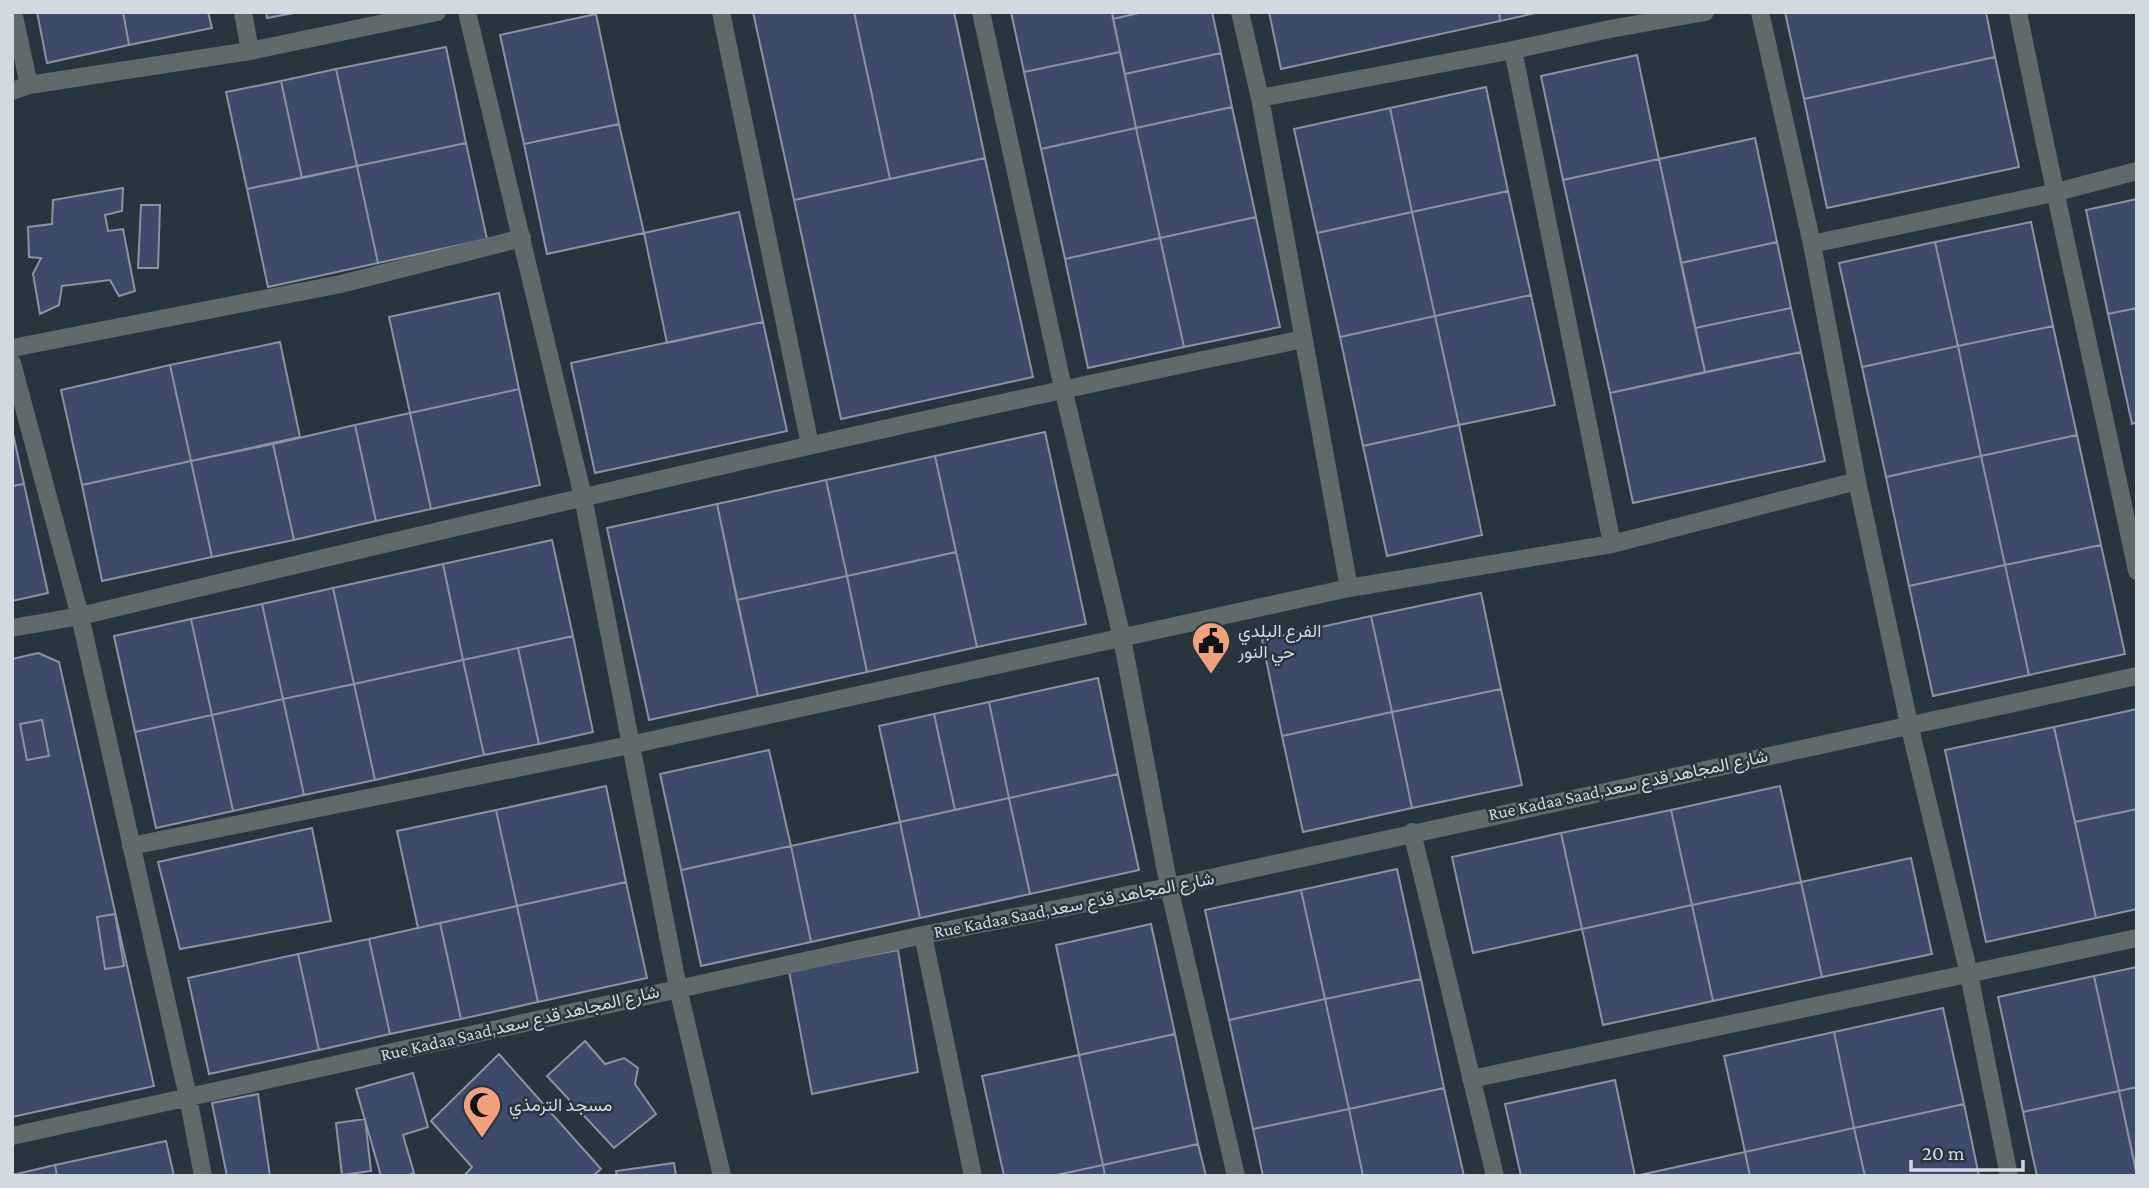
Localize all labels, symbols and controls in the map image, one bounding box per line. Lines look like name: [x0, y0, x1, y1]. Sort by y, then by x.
public building icon: الفرع البلدي حي النور: [1190, 620, 1232, 675]
place label: الفرع البلدي حي النور: [1237, 621, 1321, 667]
street label: Rue Kadaa Saad,شارع المجاهد قدع سعد: [1486, 746, 1770, 826]
street label: Rue Kadaa Saad,شارع المجاهد قدع سعد: [932, 868, 1216, 944]
street label: Rue Kadaa Saad,شارع المجاهد قدع سعد: [379, 981, 662, 1067]
mosque icon: مسجد الترمذي: [461, 1084, 503, 1139]
place label: مسجد الترمذي: [509, 1095, 612, 1120]
scale bar: [1911, 1128, 2023, 1172]
text: 20 m: [1922, 1141, 1965, 1165]

